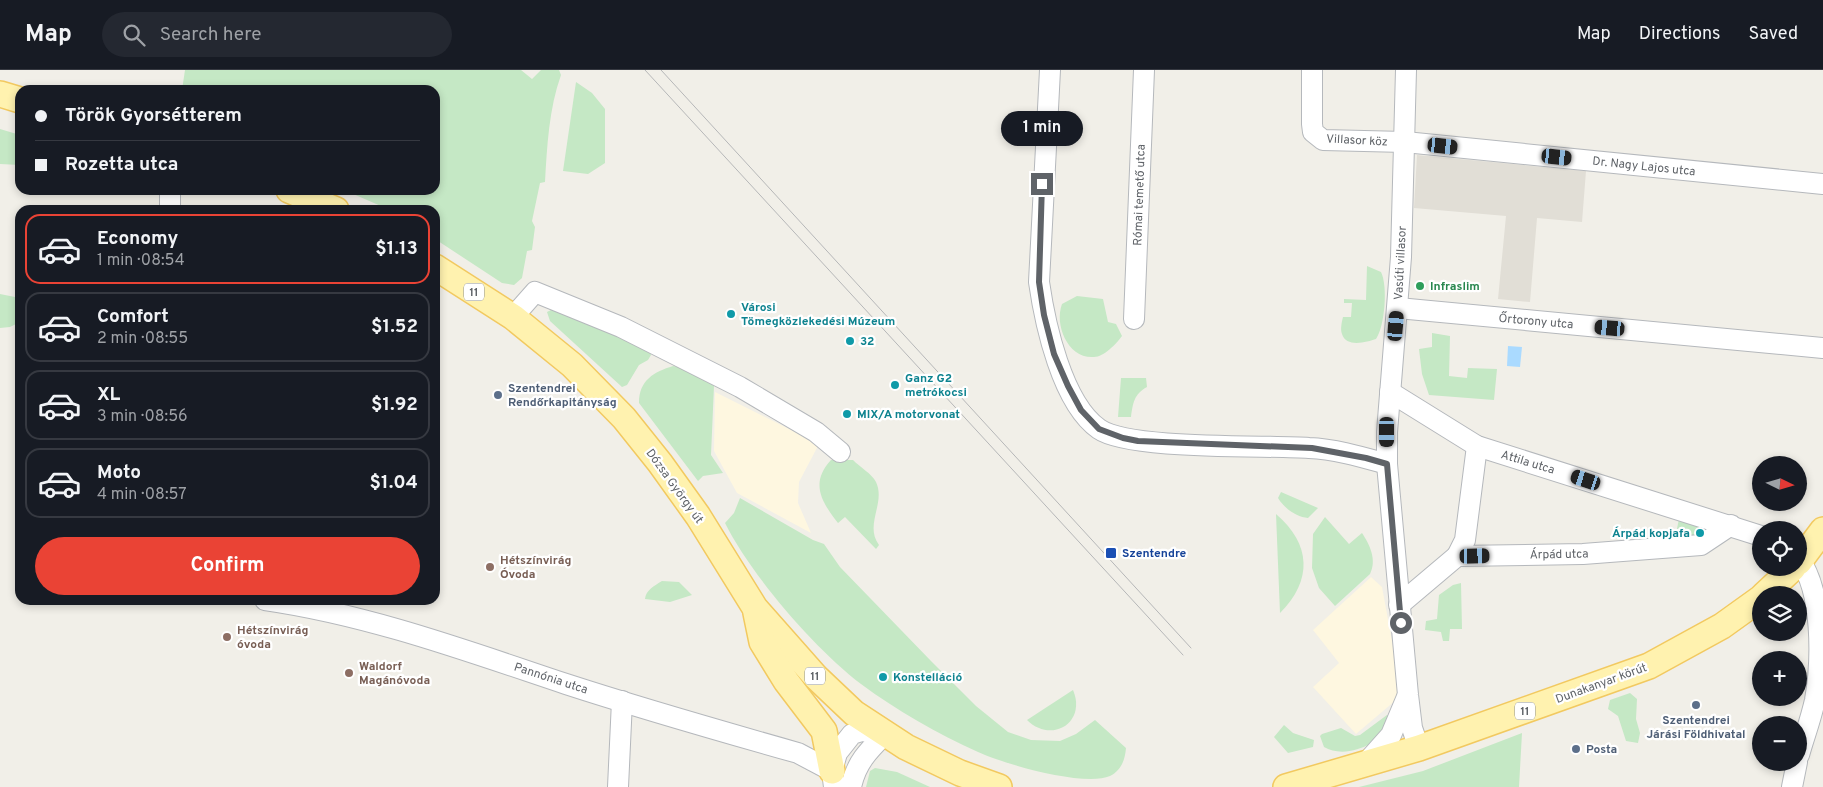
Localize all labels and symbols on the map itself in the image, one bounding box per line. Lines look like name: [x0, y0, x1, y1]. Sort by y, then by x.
callout: 1 min: [1001, 112, 1083, 146]
street label: Villasor köz: [1326, 131, 1388, 151]
car: [1427, 137, 1458, 155]
street label: Római temető utca: [1130, 144, 1150, 246]
car: [1541, 148, 1572, 166]
street label: Dr. Nagy Lajos utca: [1592, 154, 1696, 180]
route end: [1031, 173, 1053, 195]
street label: Vasúti villasor: [1391, 225, 1411, 301]
place label: Infraslim: [1430, 279, 1480, 295]
marker: Infraslim: [1414, 280, 1426, 292]
road number: 11: [464, 283, 484, 300]
place label: Városi Tömegközlekedési Múzeum: [741, 300, 895, 330]
marker: Városi Tömegközlekedési Múzeum: [725, 308, 737, 320]
car: [1387, 310, 1404, 342]
street label: Őrtorony utca: [1498, 311, 1574, 333]
car: [1594, 319, 1625, 337]
place label: 32: [860, 334, 874, 350]
marker: 32: [844, 335, 856, 347]
place label: Ganz G2 metrókocsi: [905, 371, 967, 401]
marker: Ganz G2 metrókocsi: [889, 379, 901, 391]
place label: Szentendrei Rendőrkapitányság: [508, 381, 617, 411]
marker: Szentendrei Rendőrkapitányság: [492, 389, 504, 401]
place label: MIX/A motorvonat: [857, 407, 960, 423]
marker: MIX/A motorvonat: [841, 408, 853, 420]
car: [1379, 417, 1394, 447]
street label: Dózsa György út: [642, 446, 707, 527]
street label: Attila utca: [1499, 447, 1557, 479]
north arrow: [1752, 456, 1808, 511]
car: [1569, 468, 1602, 492]
place label: Árpád kopjafa: [1612, 526, 1690, 542]
marker: Árpád kopjafa: [1694, 527, 1706, 539]
marker: Szentendre: [1104, 546, 1118, 560]
place label: Szentendre: [1122, 546, 1187, 562]
street label: Árpád utca: [1529, 546, 1589, 564]
car: [1459, 548, 1490, 564]
place label: Hétszínvirág Óvoda: [500, 553, 571, 583]
marker: Hétszínvirág Óvoda: [484, 561, 496, 573]
route start: [1390, 612, 1412, 634]
place label: Hétszínvirág óvoda: [237, 623, 308, 653]
marker: Hétszínvirág óvoda: [221, 631, 233, 643]
place label: Waldorf Magánóvoda: [359, 659, 430, 689]
street label: Pannónia utca: [512, 660, 590, 698]
street label: Dunakanyar körút: [1553, 660, 1649, 708]
marker: Waldorf Magánóvoda: [343, 667, 355, 679]
road number: 11: [805, 668, 825, 684]
place label: Konstelláció: [893, 670, 962, 686]
marker: Konstelláció: [877, 671, 889, 683]
marker: Szentendrei Járási Földhivatal: [1690, 699, 1702, 711]
road number: 11: [1515, 702, 1535, 719]
place label: Szentendrei Járási Földhivatal: [1646, 713, 1746, 743]
place label: Posta: [1586, 742, 1617, 758]
marker: Posta: [1570, 743, 1582, 755]

